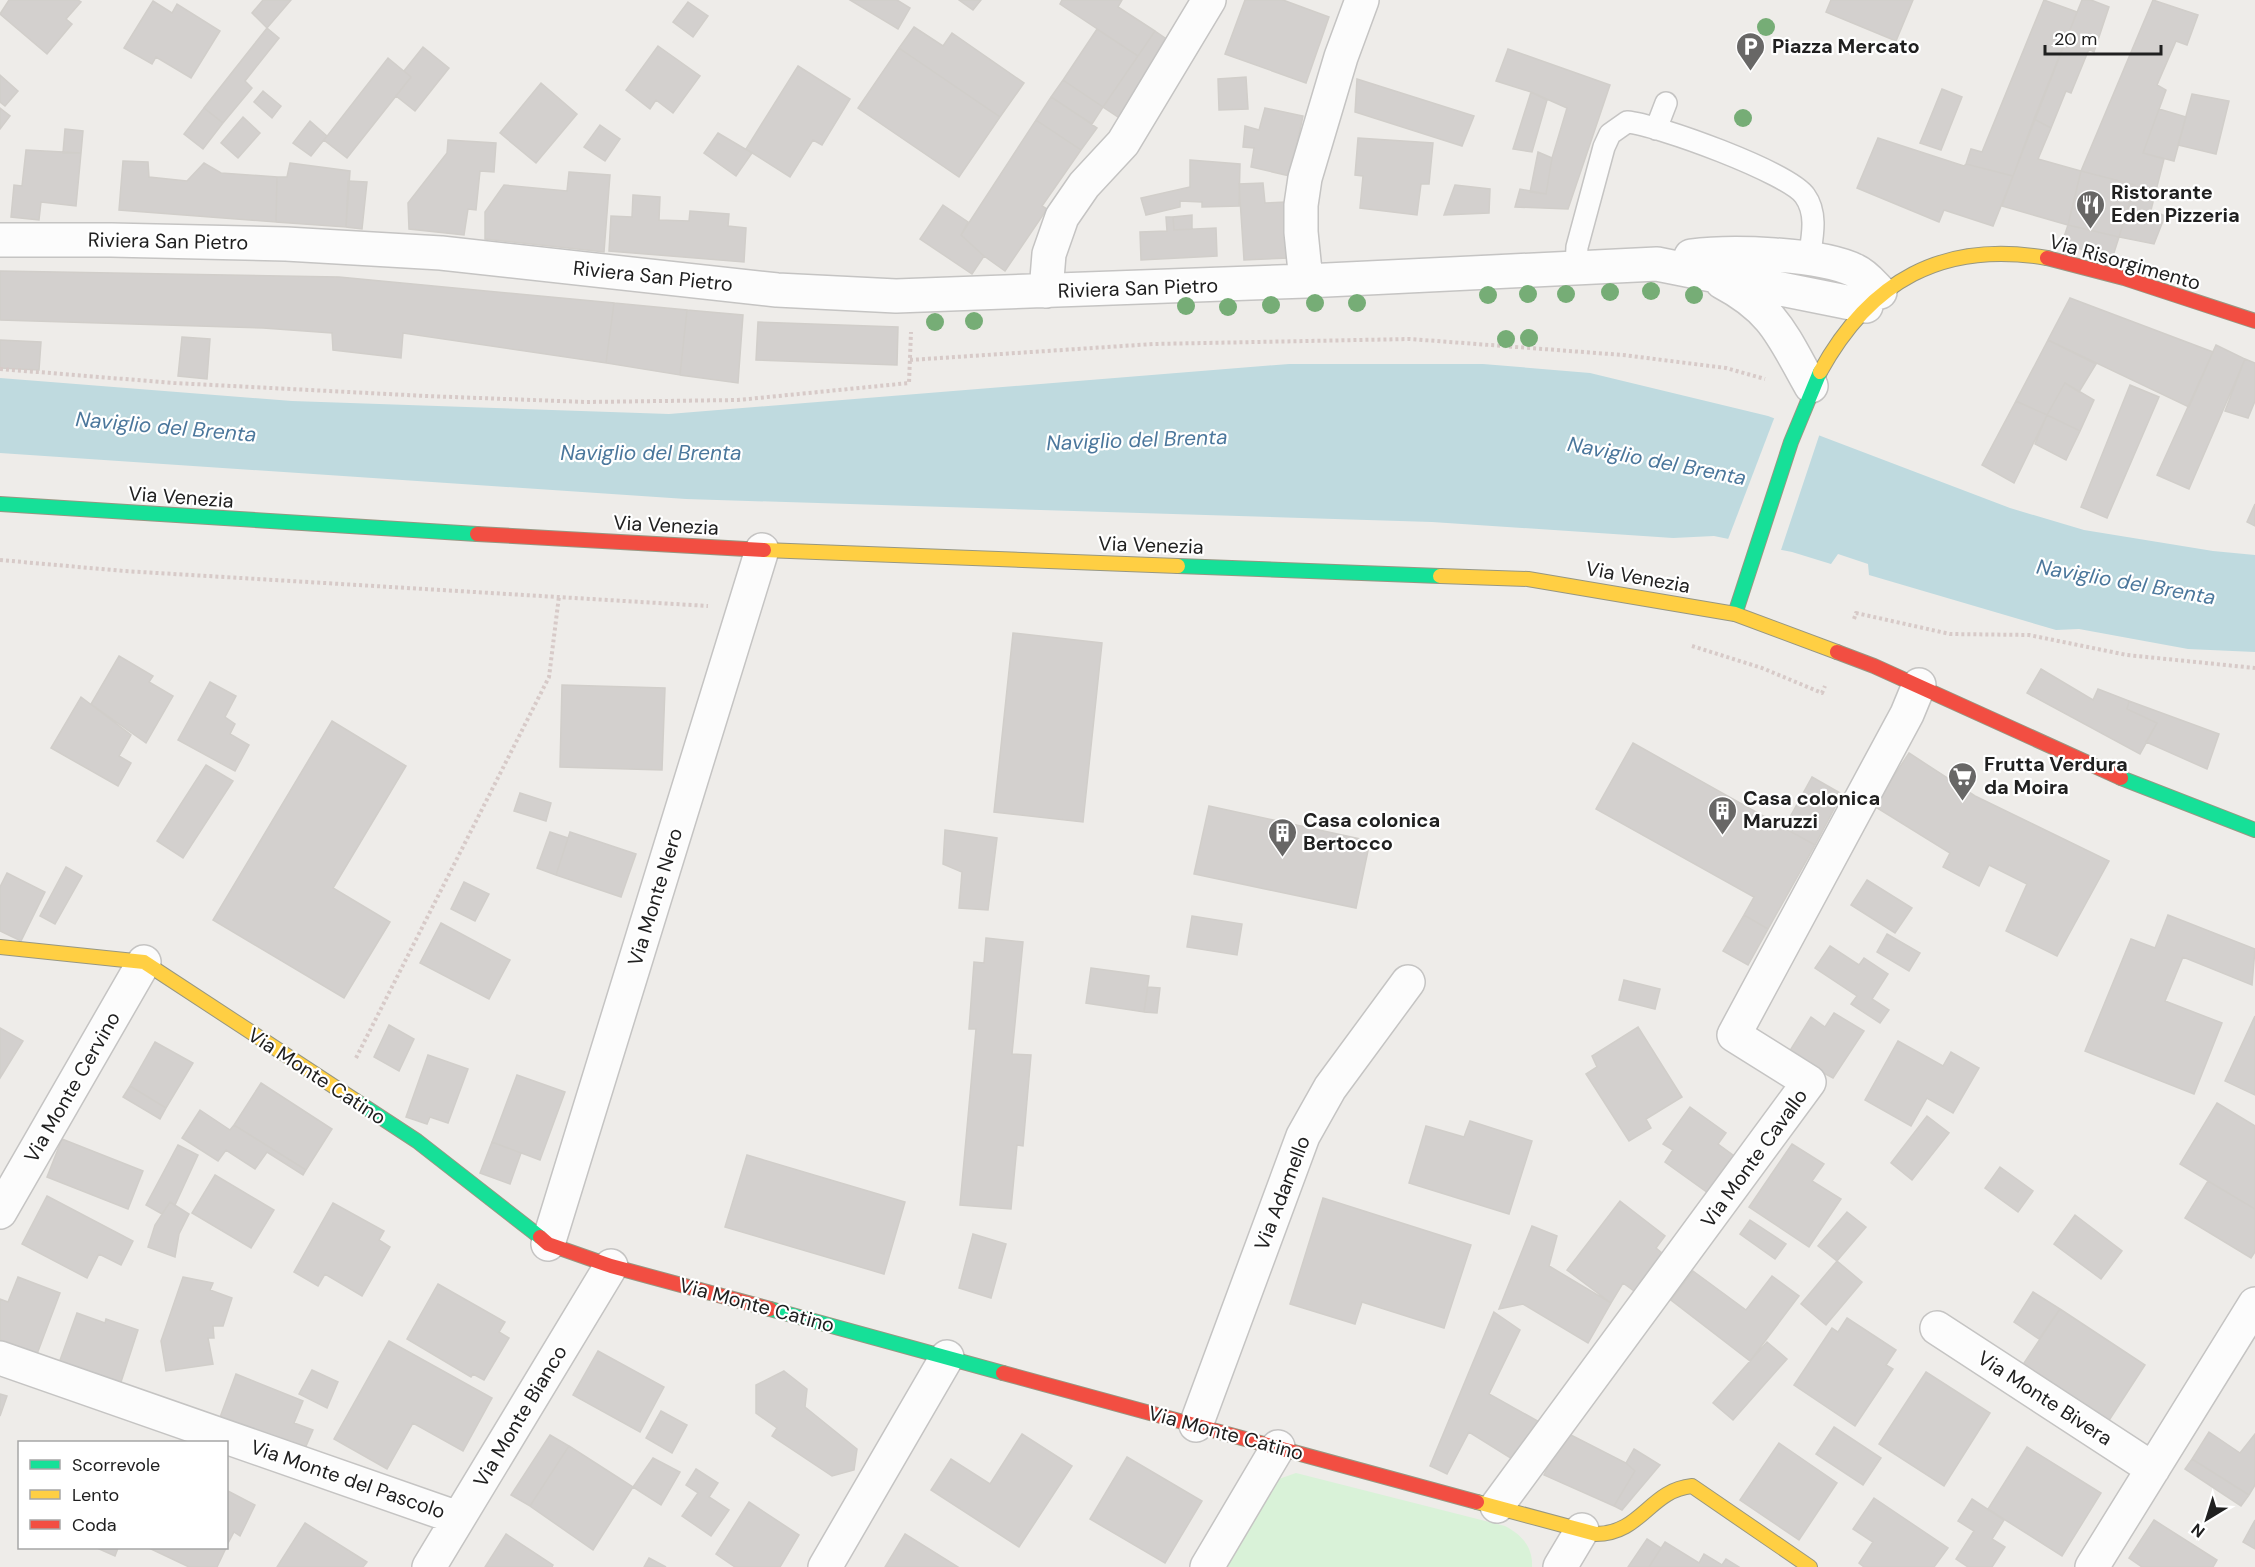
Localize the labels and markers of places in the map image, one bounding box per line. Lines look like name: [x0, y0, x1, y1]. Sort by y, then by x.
parking icon: Piazza Mercato: [1735, 30, 1767, 72]
place label: Piazza Mercato: [1772, 33, 1920, 59]
place label: Ristorante Eden Pizzeria: [2111, 179, 2240, 228]
restaurant icon: Ristorante Eden Pizzeria: [2074, 188, 2106, 230]
place label: Frutta Verdura da Moira: [1984, 751, 2128, 800]
supermarket icon: Frutta Verdura da Moira: [1947, 760, 1979, 802]
place label: Casa colonica Maruzzi: [1743, 785, 1880, 834]
building icon: Casa colonica Maruzzi: [1706, 794, 1738, 836]
place label: Casa colonica Bertocco: [1303, 807, 1440, 856]
building icon: Casa colonica Bertocco: [1266, 816, 1298, 858]

